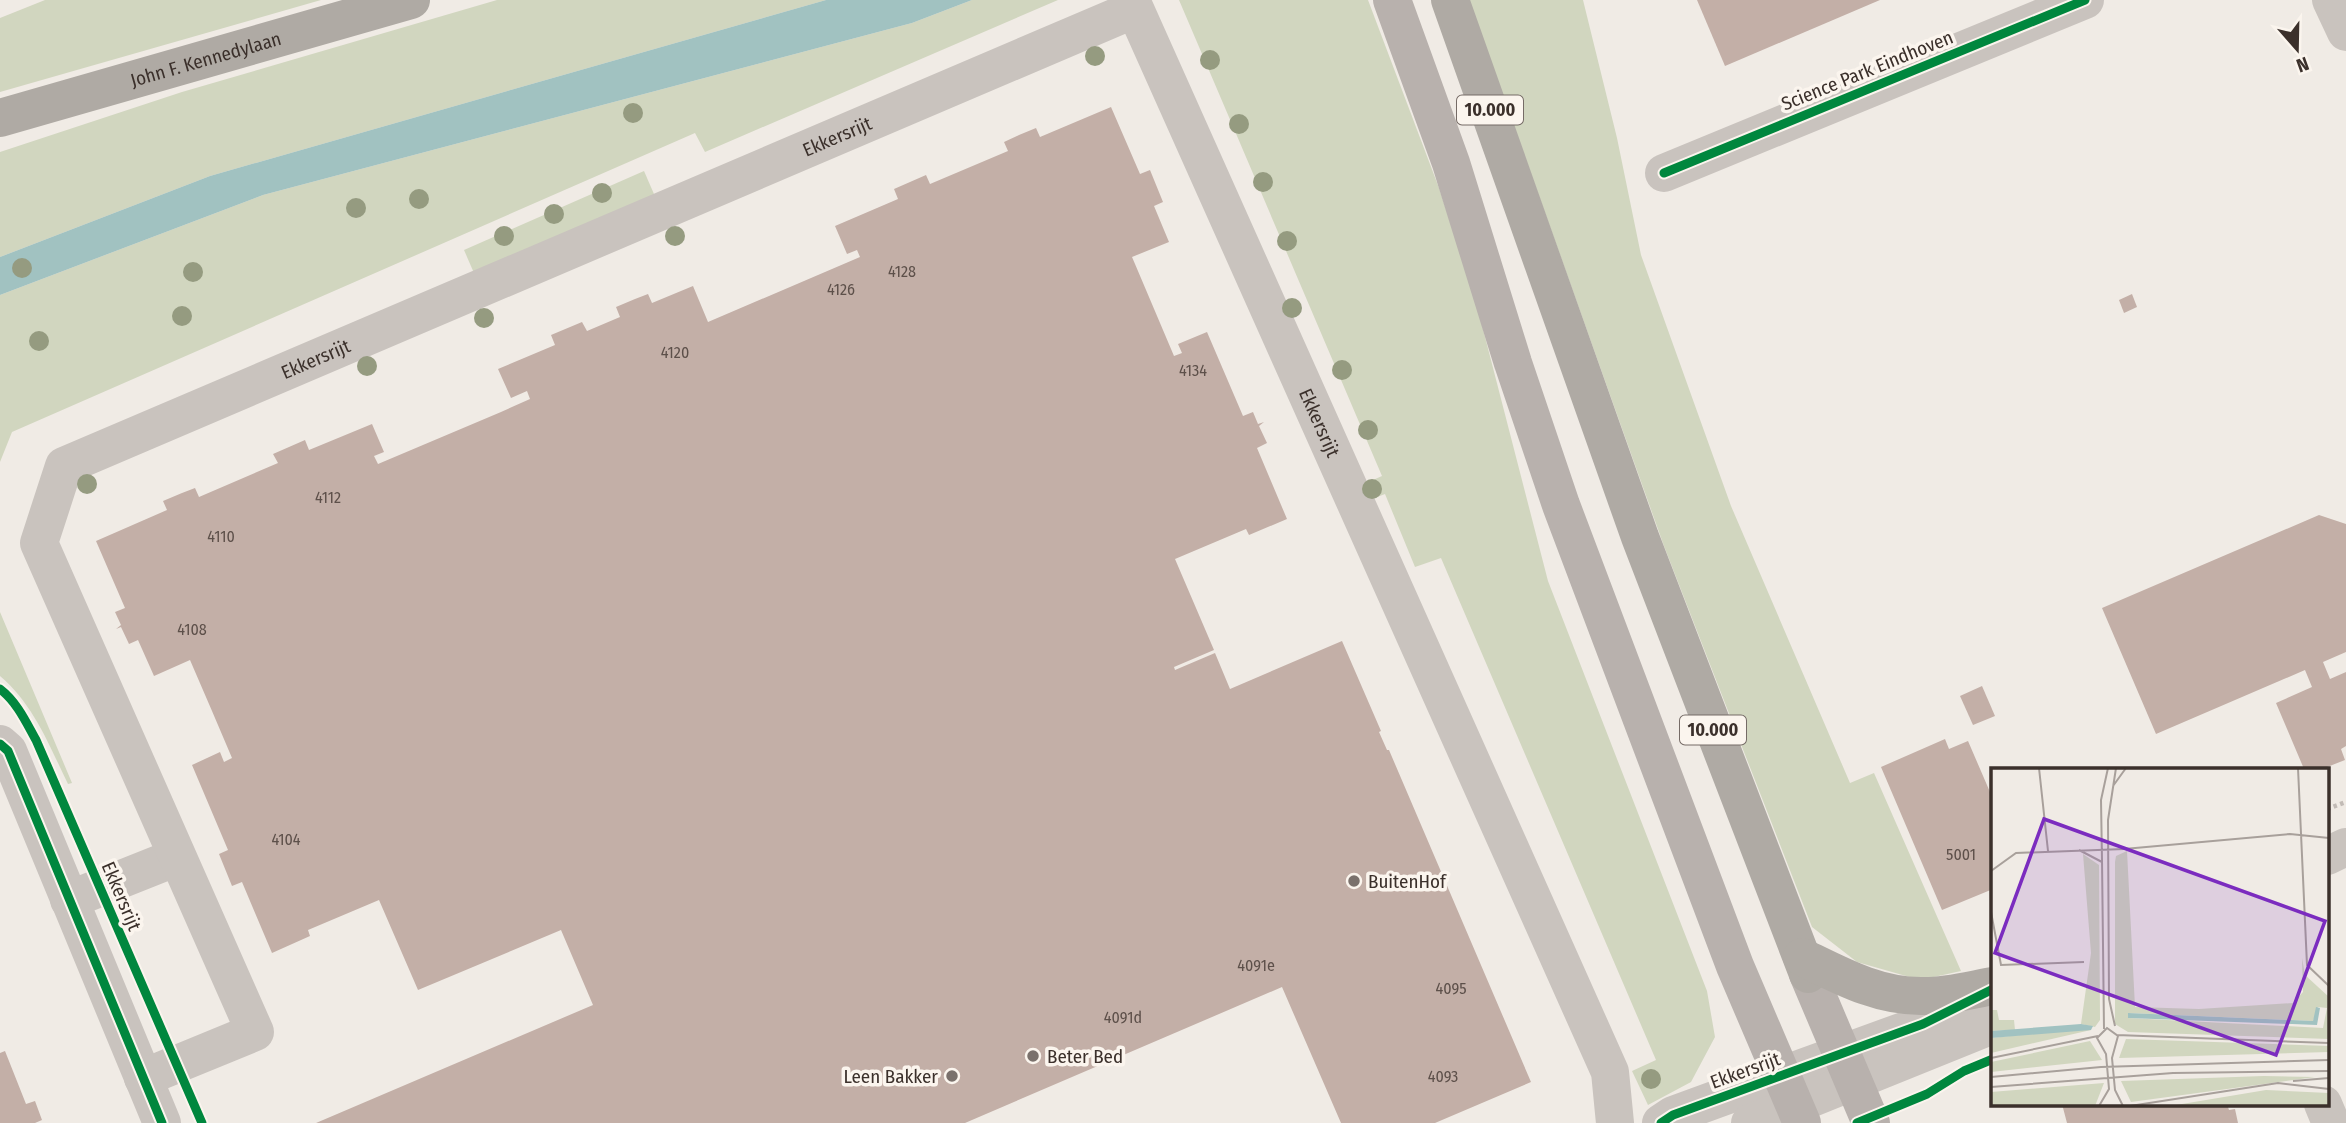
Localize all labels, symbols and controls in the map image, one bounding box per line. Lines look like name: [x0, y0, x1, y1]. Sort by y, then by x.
north arrow: [2262, 14, 2332, 84]
street label: Science Park Eindhoven: [1778, 25, 1956, 115]
street label: John F. Kennedylaan: [128, 27, 284, 92]
text: N: [2293, 52, 2312, 77]
road number: 10.000: [1457, 96, 1523, 124]
street label: Ekkersrijt: [799, 111, 876, 162]
house number: 4128: [888, 262, 916, 281]
house number: 4126: [827, 280, 855, 299]
street label: Ekkersrijt: [278, 334, 354, 384]
house number: 4120: [661, 343, 689, 362]
house number: 4134: [1179, 361, 1207, 380]
street label: Ekkersrijt: [1294, 385, 1345, 461]
house number: 4112: [315, 488, 341, 507]
house number: 4110: [207, 527, 235, 546]
house number: 4108: [177, 620, 207, 639]
road number: 10.000: [1680, 716, 1746, 744]
inset map: [1991, 768, 2328, 1106]
house number: 4104: [271, 830, 301, 849]
house number: 5001: [1946, 845, 1976, 864]
street label: Ekkersrijt: [97, 858, 147, 935]
place label: BuitenHof: [1368, 870, 1447, 893]
marker: BuitenHof: [1346, 873, 1362, 889]
house number: 4091e: [1237, 956, 1275, 975]
house number: 4095: [1435, 979, 1467, 998]
house number: 4091d: [1104, 1008, 1142, 1027]
place label: Beter Bed: [1047, 1045, 1123, 1068]
street label: Ekkersrijt: [1707, 1047, 1784, 1094]
marker: Beter Bed: [1025, 1048, 1041, 1064]
place label: Leen Bakker: [843, 1065, 938, 1088]
house number: 4093: [1428, 1067, 1458, 1086]
marker: Leen Bakker: [944, 1068, 960, 1084]

